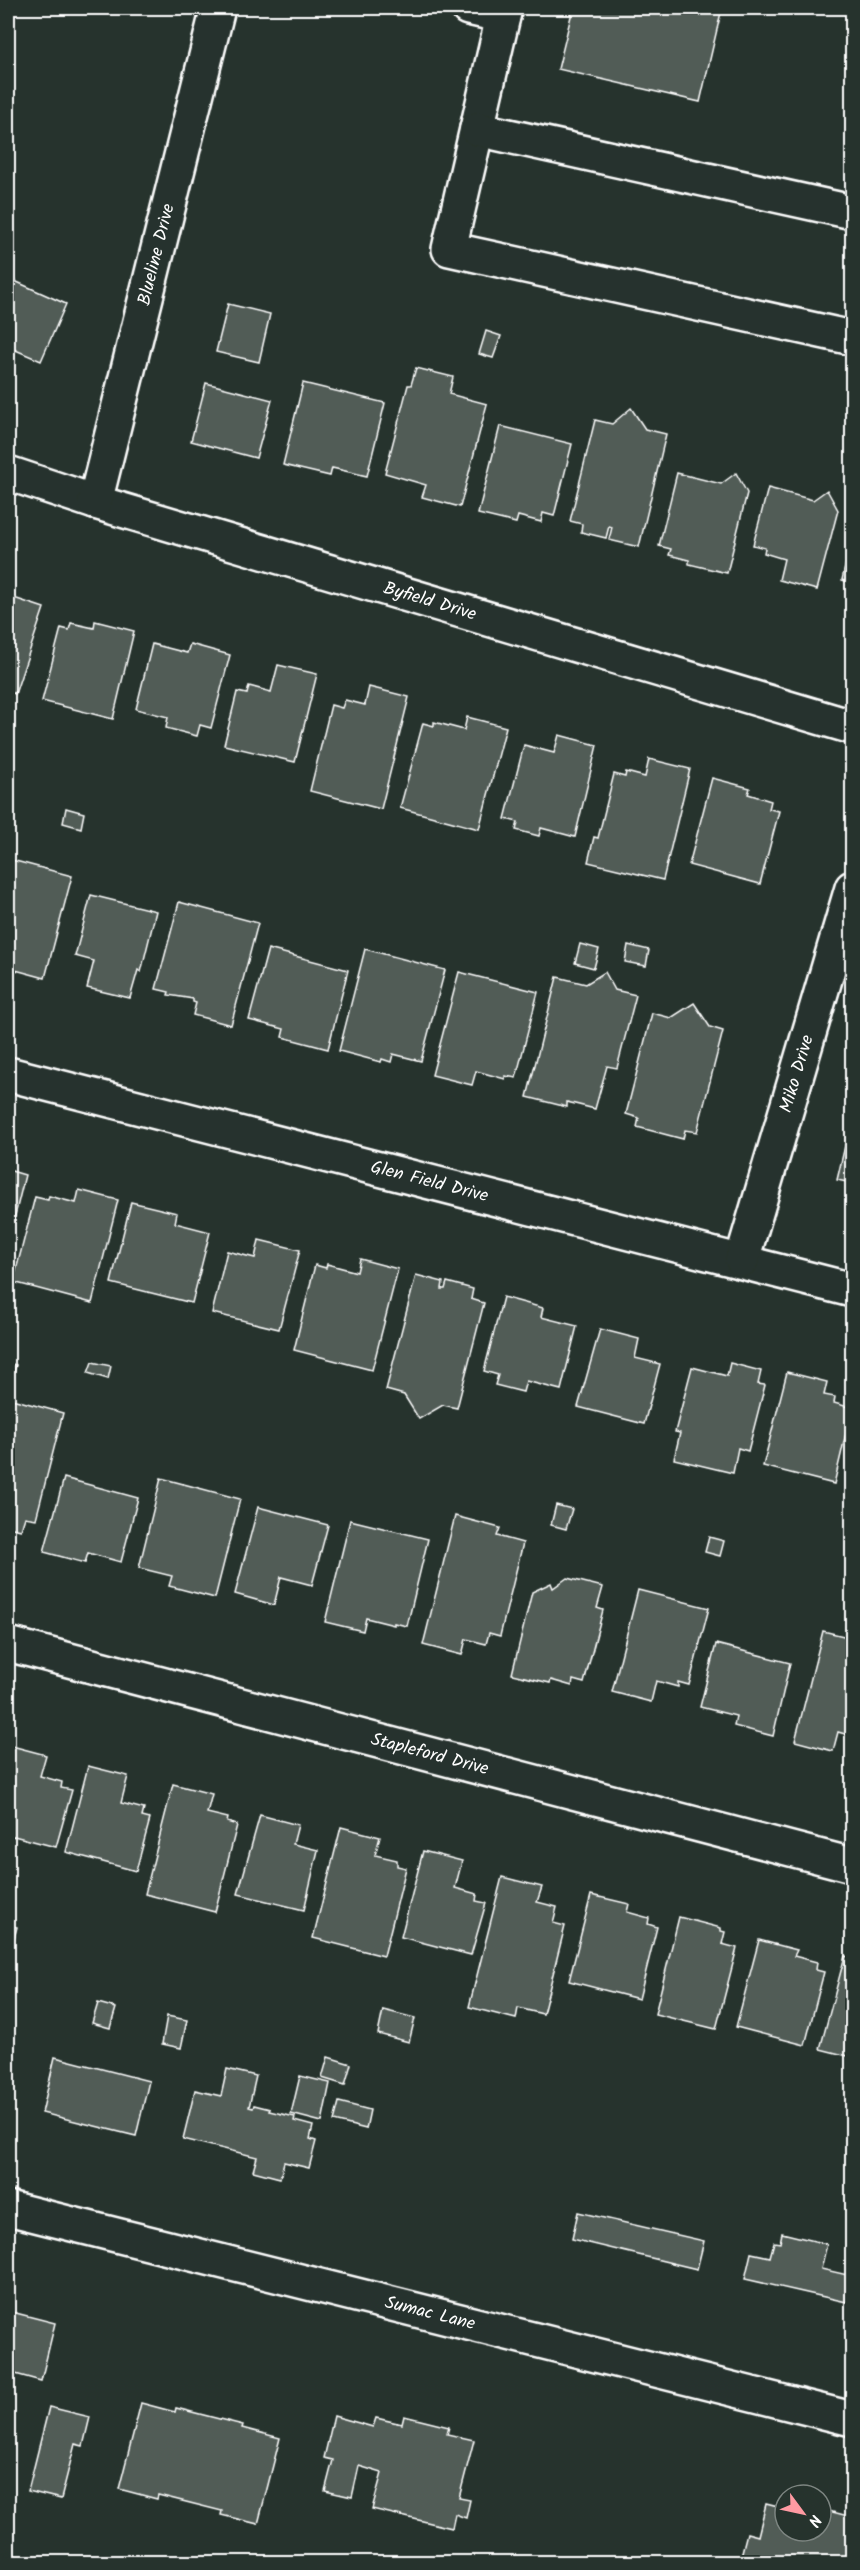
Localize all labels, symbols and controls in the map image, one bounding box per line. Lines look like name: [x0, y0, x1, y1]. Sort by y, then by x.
street label: Blueline Drive: [130, 201, 183, 308]
street label: Byfield Drive: [380, 574, 480, 629]
street label: Miko Drive: [772, 1032, 822, 1116]
street label: Glen Field Drive: [367, 1153, 491, 1211]
street label: Stapleford Drive: [368, 1725, 492, 1784]
street label: Sumac Lane: [382, 2288, 478, 2339]
north arrow: [773, 2483, 833, 2543]
text: N: [801, 2509, 828, 2531]

